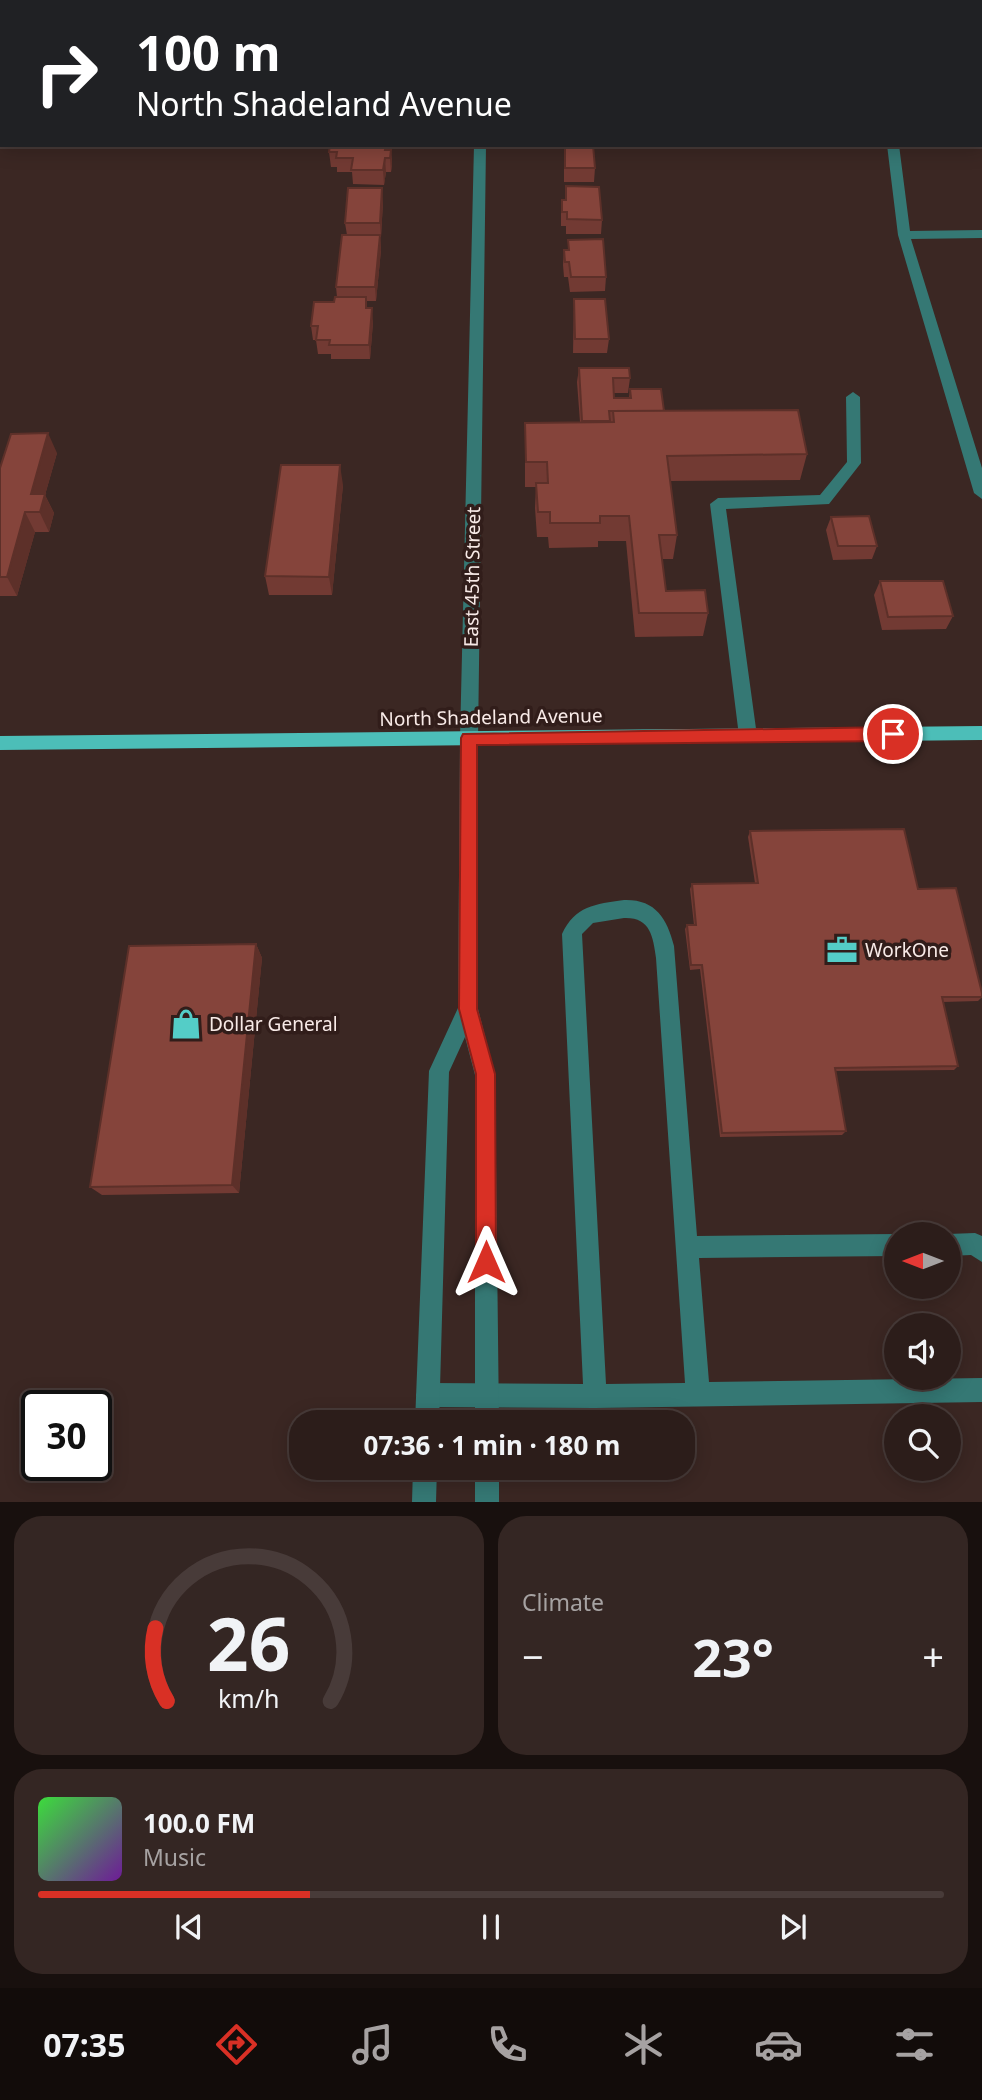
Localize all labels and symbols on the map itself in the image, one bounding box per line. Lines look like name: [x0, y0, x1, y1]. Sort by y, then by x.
street label: East 45th Street: [458, 506, 486, 647]
street label: North Shadeland Avenue: [379, 702, 603, 732]
pin: [863, 704, 923, 764]
office icon: WorkOne: [825, 933, 859, 967]
place label: WorkOne: [865, 937, 949, 963]
shop icon: Dollar General: [169, 1007, 203, 1041]
place label: Dollar General: [209, 1011, 338, 1037]
north arrow: [884, 1222, 961, 1298]
position arrow: [449, 1225, 523, 1299]
speed limit sign: 30: [21, 1390, 112, 1481]

